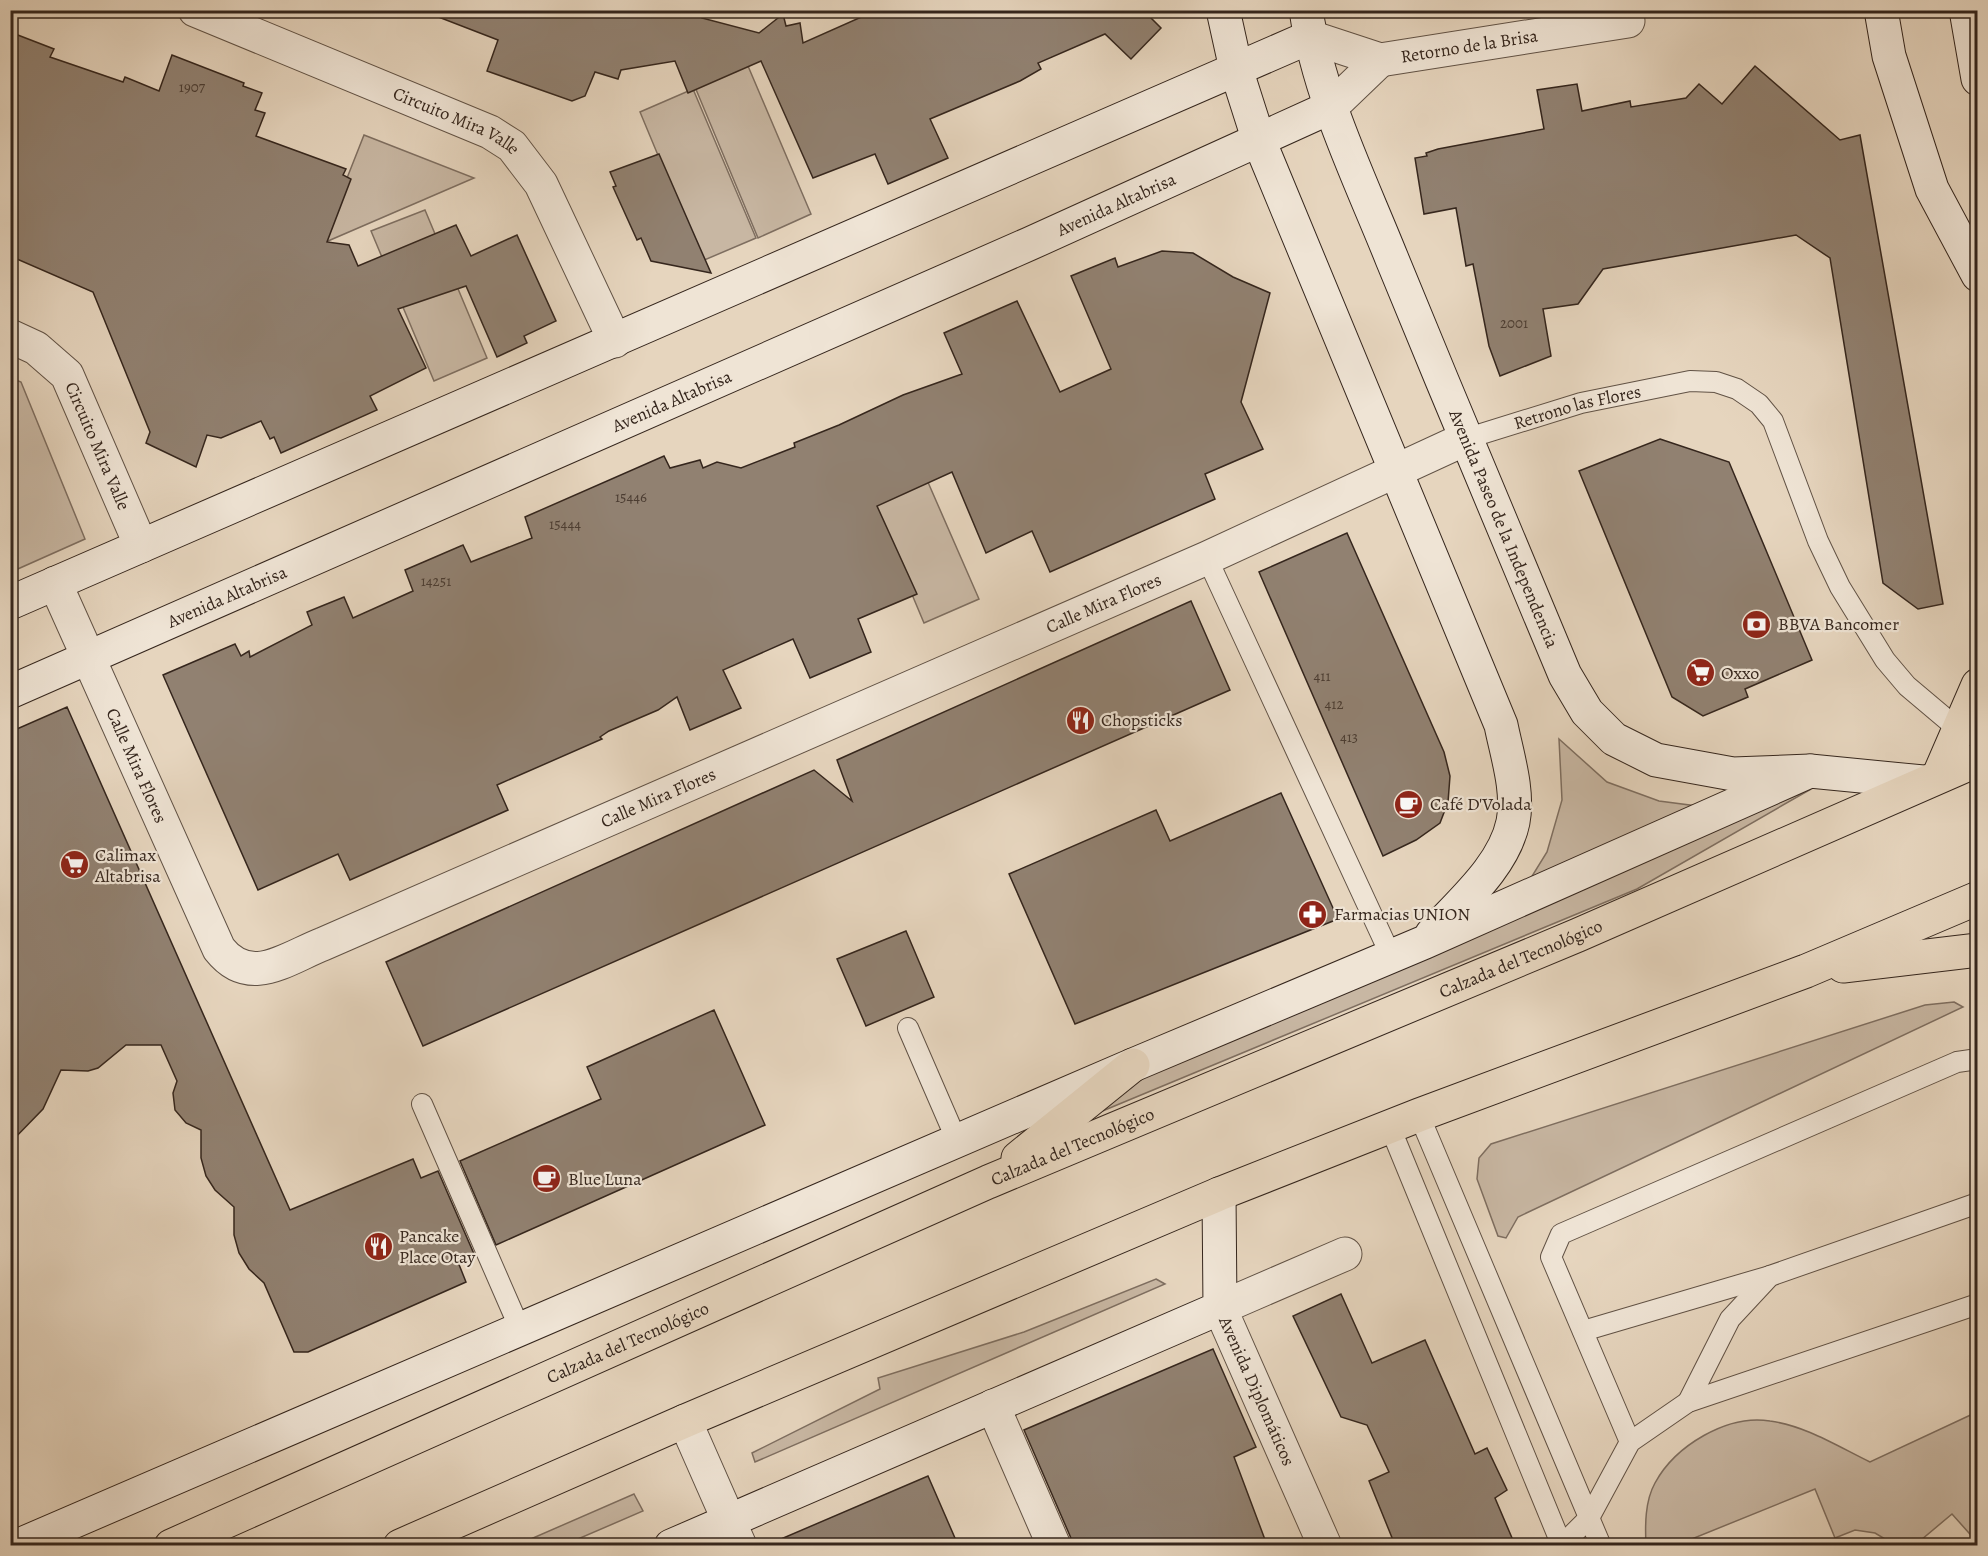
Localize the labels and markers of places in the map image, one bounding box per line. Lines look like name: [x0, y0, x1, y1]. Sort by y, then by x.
bank icon: BBVA Bancomer: [1741, 608, 1773, 640]
place label: BBVA Bancomer: [1778, 612, 1899, 636]
supermarket icon: Oxxo: [1684, 657, 1716, 689]
place label: Oxxo: [1721, 661, 1759, 685]
restaurant icon: Chopsticks: [1064, 704, 1096, 736]
place label: Chopsticks: [1101, 708, 1182, 732]
cafe icon: Café D'Volada: [1393, 788, 1425, 820]
place label: Café D'Volada: [1430, 792, 1532, 816]
place label: Calimax Altabrisa: [94, 843, 161, 888]
supermarket icon: Calimax Altabrisa: [58, 849, 90, 881]
pharmacy icon: Farmacias UNION: [1297, 898, 1329, 930]
place label: Farmacias UNION: [1334, 902, 1470, 926]
cafe icon: Blue Luna: [531, 1163, 563, 1195]
place label: Blue Luna: [568, 1167, 642, 1191]
place label: Pancake Place Otay: [399, 1224, 476, 1269]
restaurant icon: Pancake Place Otay: [362, 1230, 394, 1262]

